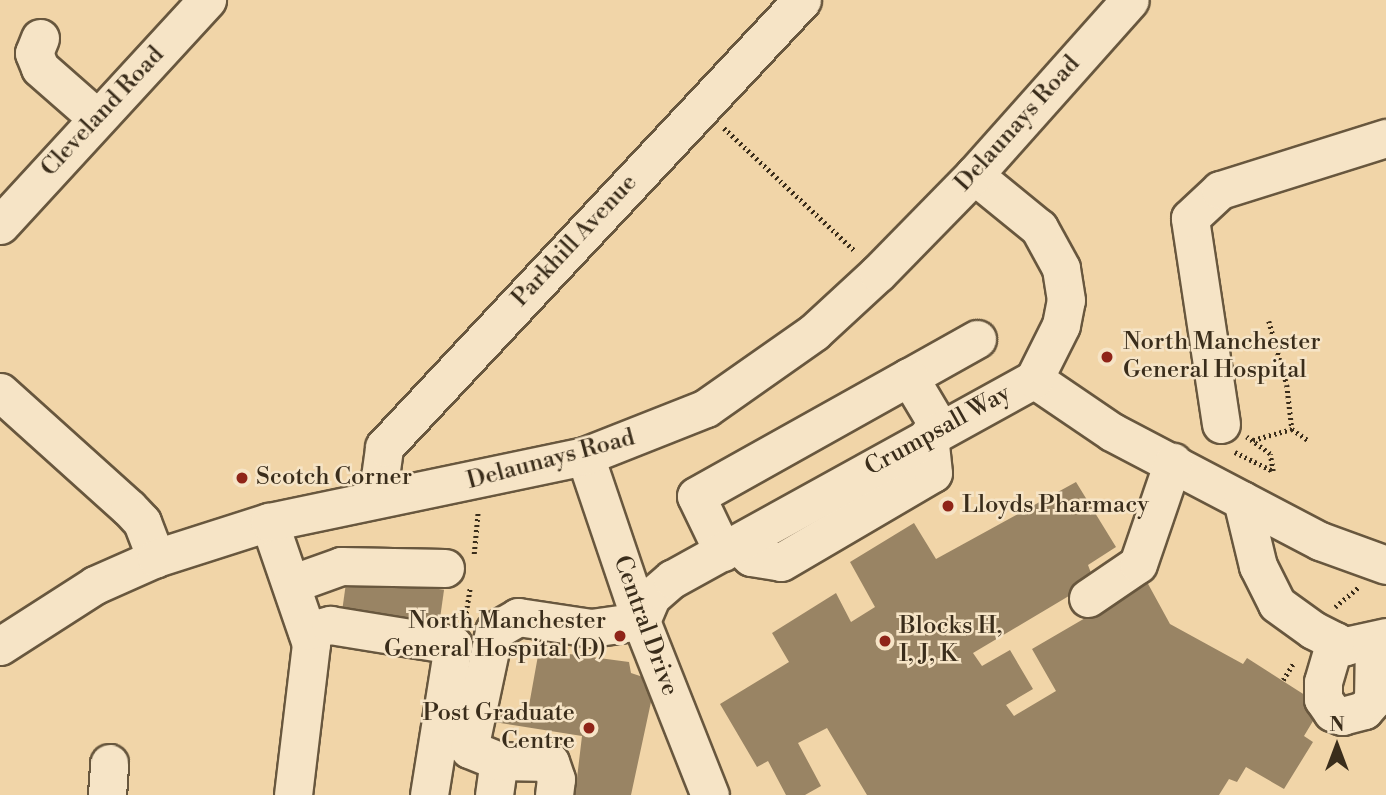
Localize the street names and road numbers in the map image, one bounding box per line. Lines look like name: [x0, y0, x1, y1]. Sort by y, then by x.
street label: Cleveland Road: [35, 41, 171, 183]
street label: Delaunays Road: [950, 50, 1086, 198]
street label: Parkhill Avenue: [506, 169, 644, 313]
street label: Crumpsall Way: [860, 379, 1016, 483]
street label: Delaunays Road: [464, 424, 638, 496]
street label: Central Drive: [606, 552, 684, 700]

